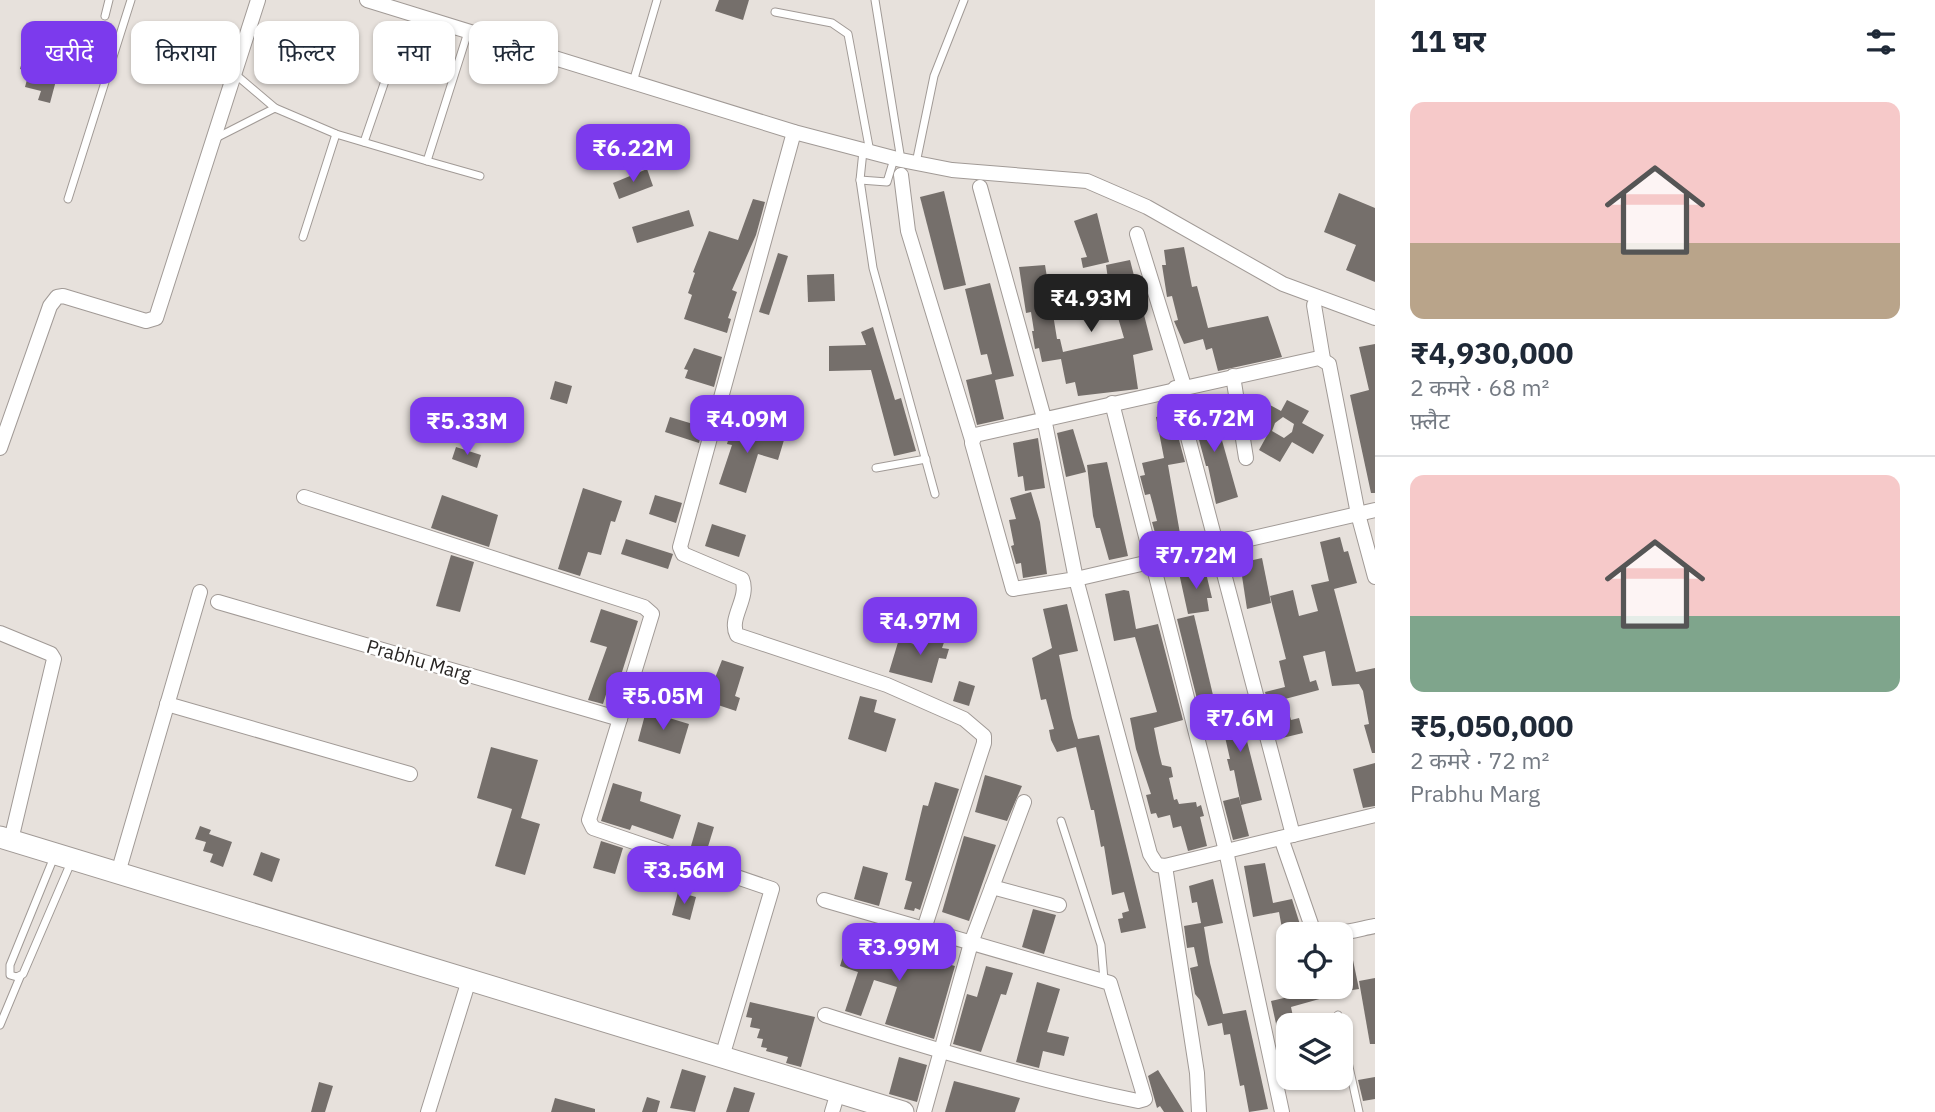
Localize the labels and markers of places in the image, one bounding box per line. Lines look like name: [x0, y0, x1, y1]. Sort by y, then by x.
pin: ₹6.22M: [576, 124, 690, 184]
pin: ₹4.93M: [1034, 274, 1148, 334]
pin: ₹6.72M: [1157, 394, 1271, 454]
pin: ₹4.09M: [690, 396, 804, 455]
pin: ₹5.33M: [410, 398, 524, 457]
pin: ₹7.72M: [1139, 532, 1253, 591]
pin: ₹4.97M: [863, 598, 977, 657]
pin: ₹5.05M: [606, 672, 720, 732]
pin: ₹7.6M: [1191, 694, 1289, 754]
pin: ₹3.56M: [627, 846, 741, 906]
pin: ₹3.99M: [842, 923, 956, 983]

